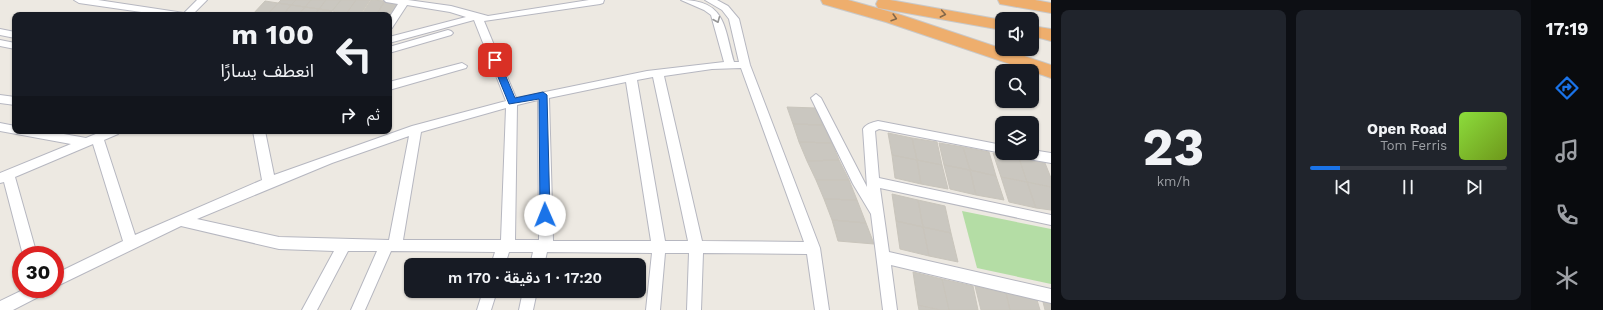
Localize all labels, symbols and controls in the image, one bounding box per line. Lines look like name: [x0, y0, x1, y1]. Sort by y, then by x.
one-way arrow: [940, 9, 946, 18]
map controls: [995, 12, 1039, 160]
button: sound: [995, 12, 1039, 56]
one-way arrow: [890, 13, 897, 22]
one-way arrow: [712, 16, 720, 23]
text: 100 m: [231, 18, 314, 51]
text: 17:19: [1546, 18, 1588, 39]
icon: left: [328, 28, 380, 80]
pin: [478, 43, 512, 77]
icon: arrive: [484, 49, 506, 71]
text: انعطف يسارًا: [220, 60, 314, 81]
button: search: [995, 64, 1039, 108]
icon: directions: [1553, 74, 1581, 102]
icon: right: [337, 104, 359, 126]
text: ثم: [367, 106, 380, 124]
button: layers: [995, 116, 1039, 160]
text: 23: [1143, 117, 1204, 178]
text: Open Road: [1367, 120, 1447, 138]
icon: music: [1553, 137, 1581, 165]
text: Tom Ferris: [1380, 138, 1447, 153]
text: km/h: [1157, 174, 1190, 189]
icon: previous: [1332, 176, 1354, 198]
icon: pause: [1397, 176, 1419, 198]
icon: next: [1463, 176, 1485, 198]
position arrow: [524, 194, 566, 236]
icon: phone: [1553, 201, 1581, 229]
speed limit sign: 30: [12, 246, 64, 298]
icon: climate: [1553, 264, 1581, 292]
text: 17:20 · 1 دقيقة · 170 m: [448, 269, 602, 287]

